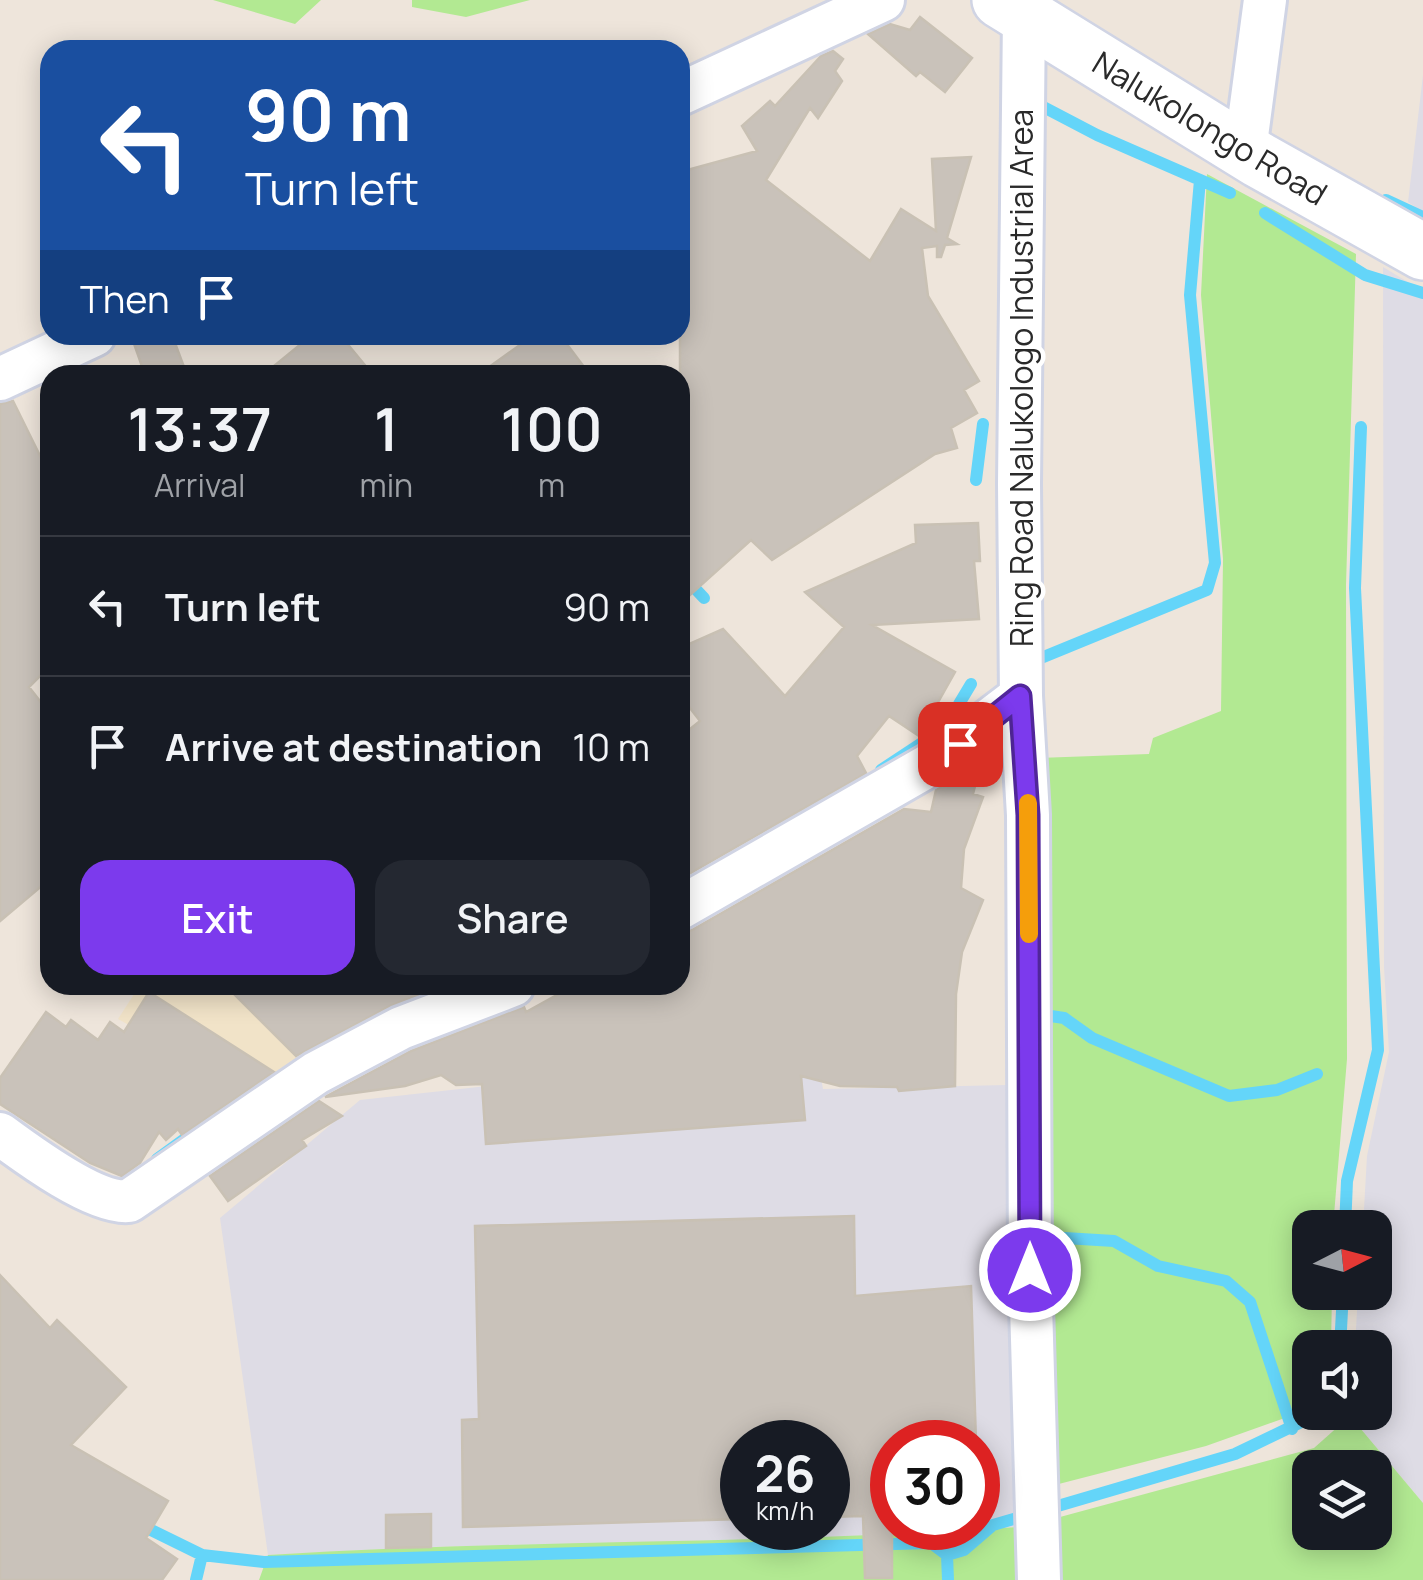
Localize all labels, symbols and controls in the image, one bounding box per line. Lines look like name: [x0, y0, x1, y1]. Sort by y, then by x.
street label: Nalukolongo Road: [1085, 41, 1335, 215]
text: 90 m: [245, 66, 412, 162]
icon: left: [80, 80, 210, 210]
street label: Ring Road Nalukologo Industrial Area: [999, 109, 1043, 647]
text: Turn left: [245, 157, 419, 219]
icon: arrive: [189, 270, 244, 325]
text: Then: [80, 272, 169, 324]
text: 13:37: [127, 387, 272, 469]
text: 1: [374, 387, 399, 469]
text: 100: [500, 387, 603, 469]
text: Arrival: [154, 463, 245, 507]
text: min: [360, 463, 413, 507]
text: m: [538, 463, 565, 507]
icon: left: [80, 579, 135, 634]
text: Turn left: [165, 580, 321, 632]
text: 90 m: [563, 580, 650, 632]
pin: [918, 702, 1003, 787]
icon: arrive: [933, 717, 988, 772]
icon: arrive: [80, 719, 135, 774]
text: Arrive at destination: [165, 720, 542, 772]
text: 10 m: [572, 720, 650, 772]
button: Exit: [80, 860, 355, 975]
button: Share: [375, 860, 650, 975]
north arrow: [1292, 1210, 1392, 1310]
map controls: [1292, 1210, 1392, 1550]
position arrow: [978, 1218, 1082, 1322]
button: sound: [1292, 1330, 1392, 1430]
speed limit sign: 30: [870, 1420, 1000, 1550]
text: 26: [755, 1439, 815, 1507]
button: layers: [1292, 1450, 1392, 1550]
text: km/h: [756, 1493, 814, 1528]

